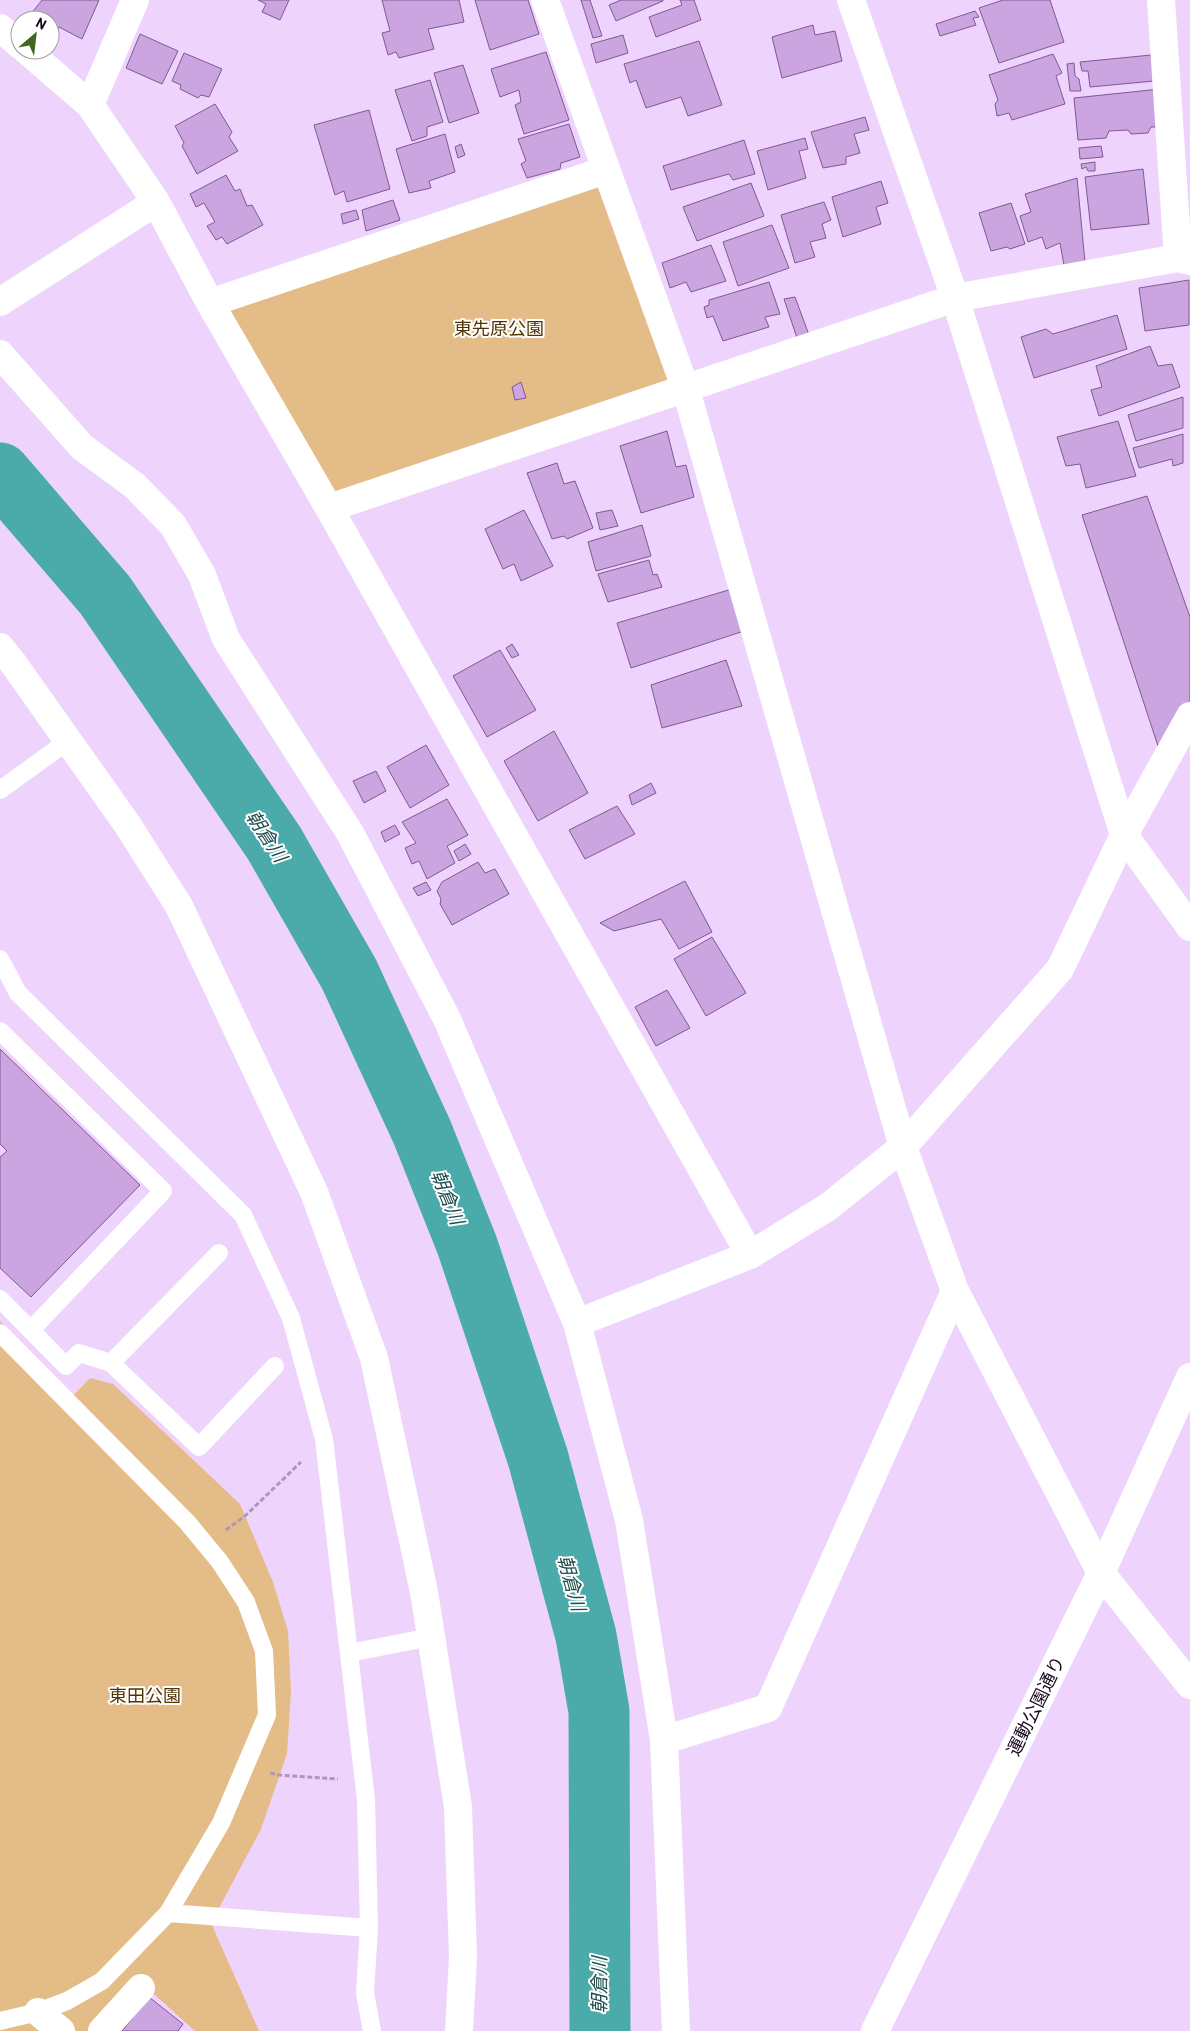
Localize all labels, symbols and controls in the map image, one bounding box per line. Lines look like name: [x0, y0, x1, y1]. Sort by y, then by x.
north arrow: [10, 10, 60, 60]
text: N: [33, 13, 49, 33]
park label: 東先原公園: [454, 317, 544, 339]
water label: 朝倉川: [242, 806, 294, 868]
water label: 朝倉川: [427, 1166, 471, 1229]
water label: 朝倉川: [554, 1552, 591, 1615]
street label: 運動公園通り: [1002, 1652, 1069, 1759]
park label: 東田公園: [109, 1684, 181, 1706]
water label: 朝倉川: [587, 1955, 610, 2014]

